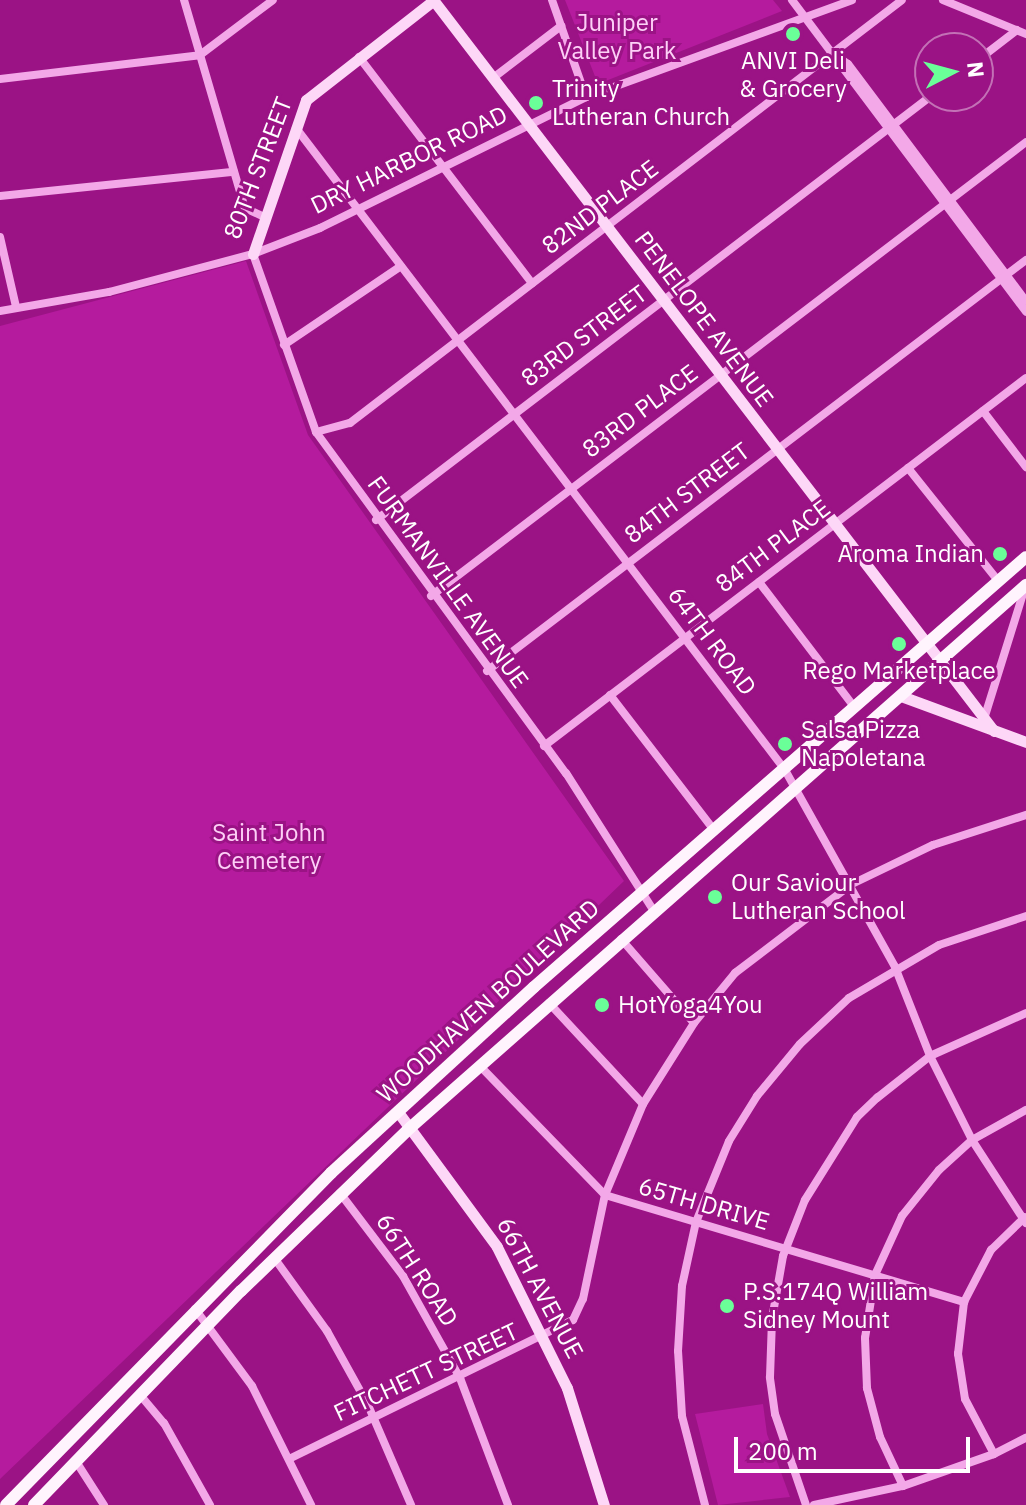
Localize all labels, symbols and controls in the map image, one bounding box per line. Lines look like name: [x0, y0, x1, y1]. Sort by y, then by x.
park label: Juniper Valley Park: [558, 9, 676, 65]
marker: ANVI Deli & Grocery: [784, 25, 802, 43]
north arrow: [914, 32, 994, 112]
place label: ANVI Deli & Grocery: [739, 47, 847, 103]
text: N: [961, 60, 992, 79]
place label: Trinity Lutheran Church: [552, 75, 730, 131]
street label: 80TH STREET: [218, 93, 298, 243]
marker: Trinity Lutheran Church: [527, 94, 545, 112]
street label: DRY HARBOR ROAD: [306, 100, 512, 220]
street label: 82ND PLACE: [536, 154, 664, 260]
street label: PENELOPE AVENUE: [629, 226, 779, 412]
street label: 83RD STREET: [515, 279, 653, 393]
street label: 83RD PLACE: [577, 358, 703, 464]
street label: 84TH STREET: [619, 436, 755, 550]
street label: FURMANVILLE AVENUE: [361, 470, 535, 694]
street label: 84TH PLACE: [710, 494, 836, 598]
place label: Aroma Indian: [837, 540, 984, 568]
marker: Aroma Indian: [991, 545, 1009, 563]
street label: 64TH ROAD: [662, 581, 762, 701]
marker: Rego Marketplace: [890, 635, 908, 653]
place label: Rego Marketplace: [802, 657, 996, 685]
place label: Salsa Pizza Napoletana: [801, 716, 926, 772]
marker: Salsa Pizza Napoletana: [776, 735, 794, 753]
park label: Saint John Cemetery: [212, 819, 326, 875]
place label: Our Saviour Lutheran School: [731, 869, 906, 925]
marker: Our Saviour Lutheran School: [706, 888, 724, 906]
street label: WOODHAVEN BOULEVARD: [371, 894, 605, 1108]
place label: HotYoga4You: [618, 991, 763, 1019]
marker: HotYoga4You: [593, 996, 611, 1014]
street label: 65TH DRIVE: [635, 1172, 773, 1236]
street label: 66TH ROAD: [370, 1208, 464, 1332]
street label: 66TH AVENUE: [491, 1213, 589, 1363]
place label: P.S.174Q William Sidney Mount: [743, 1278, 928, 1334]
marker: P.S.174Q William Sidney Mount: [718, 1297, 736, 1315]
street label: FITCHETT STREET: [329, 1317, 523, 1427]
scale bar: [738, 1421, 974, 1471]
text: 200 m: [748, 1435, 818, 1467]

